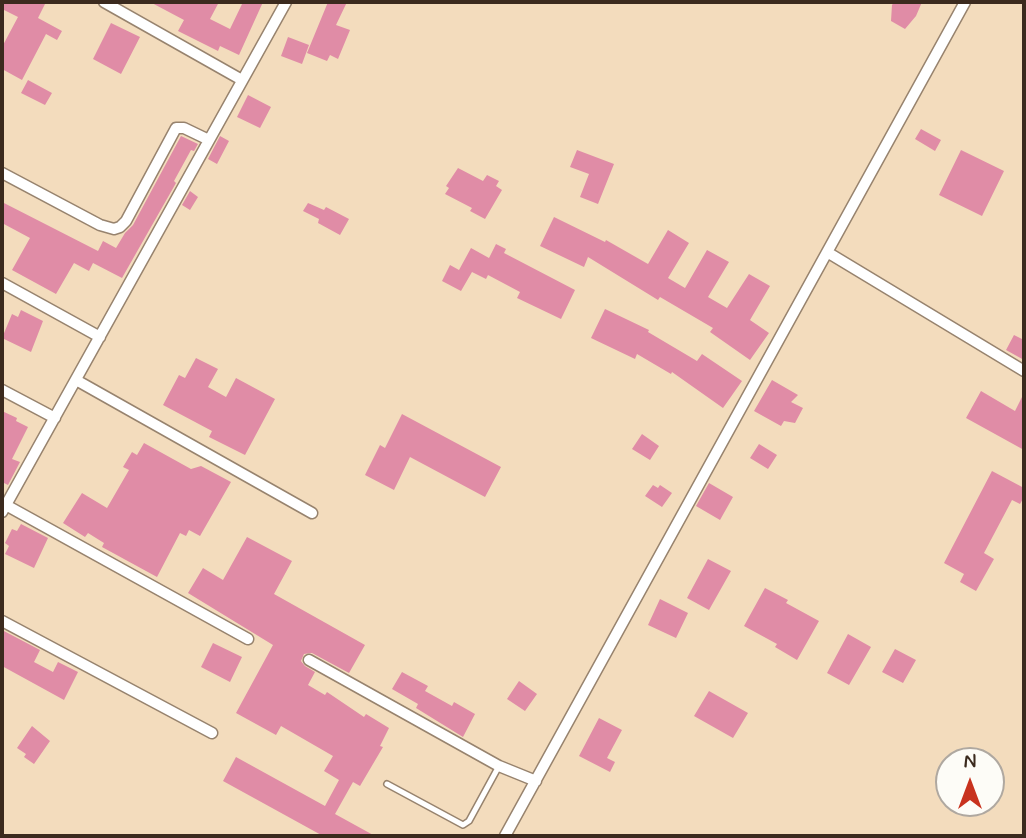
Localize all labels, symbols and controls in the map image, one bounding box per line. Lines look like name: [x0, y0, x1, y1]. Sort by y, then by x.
north arrow: [935, 747, 1005, 817]
text: N: [964, 750, 976, 775]

